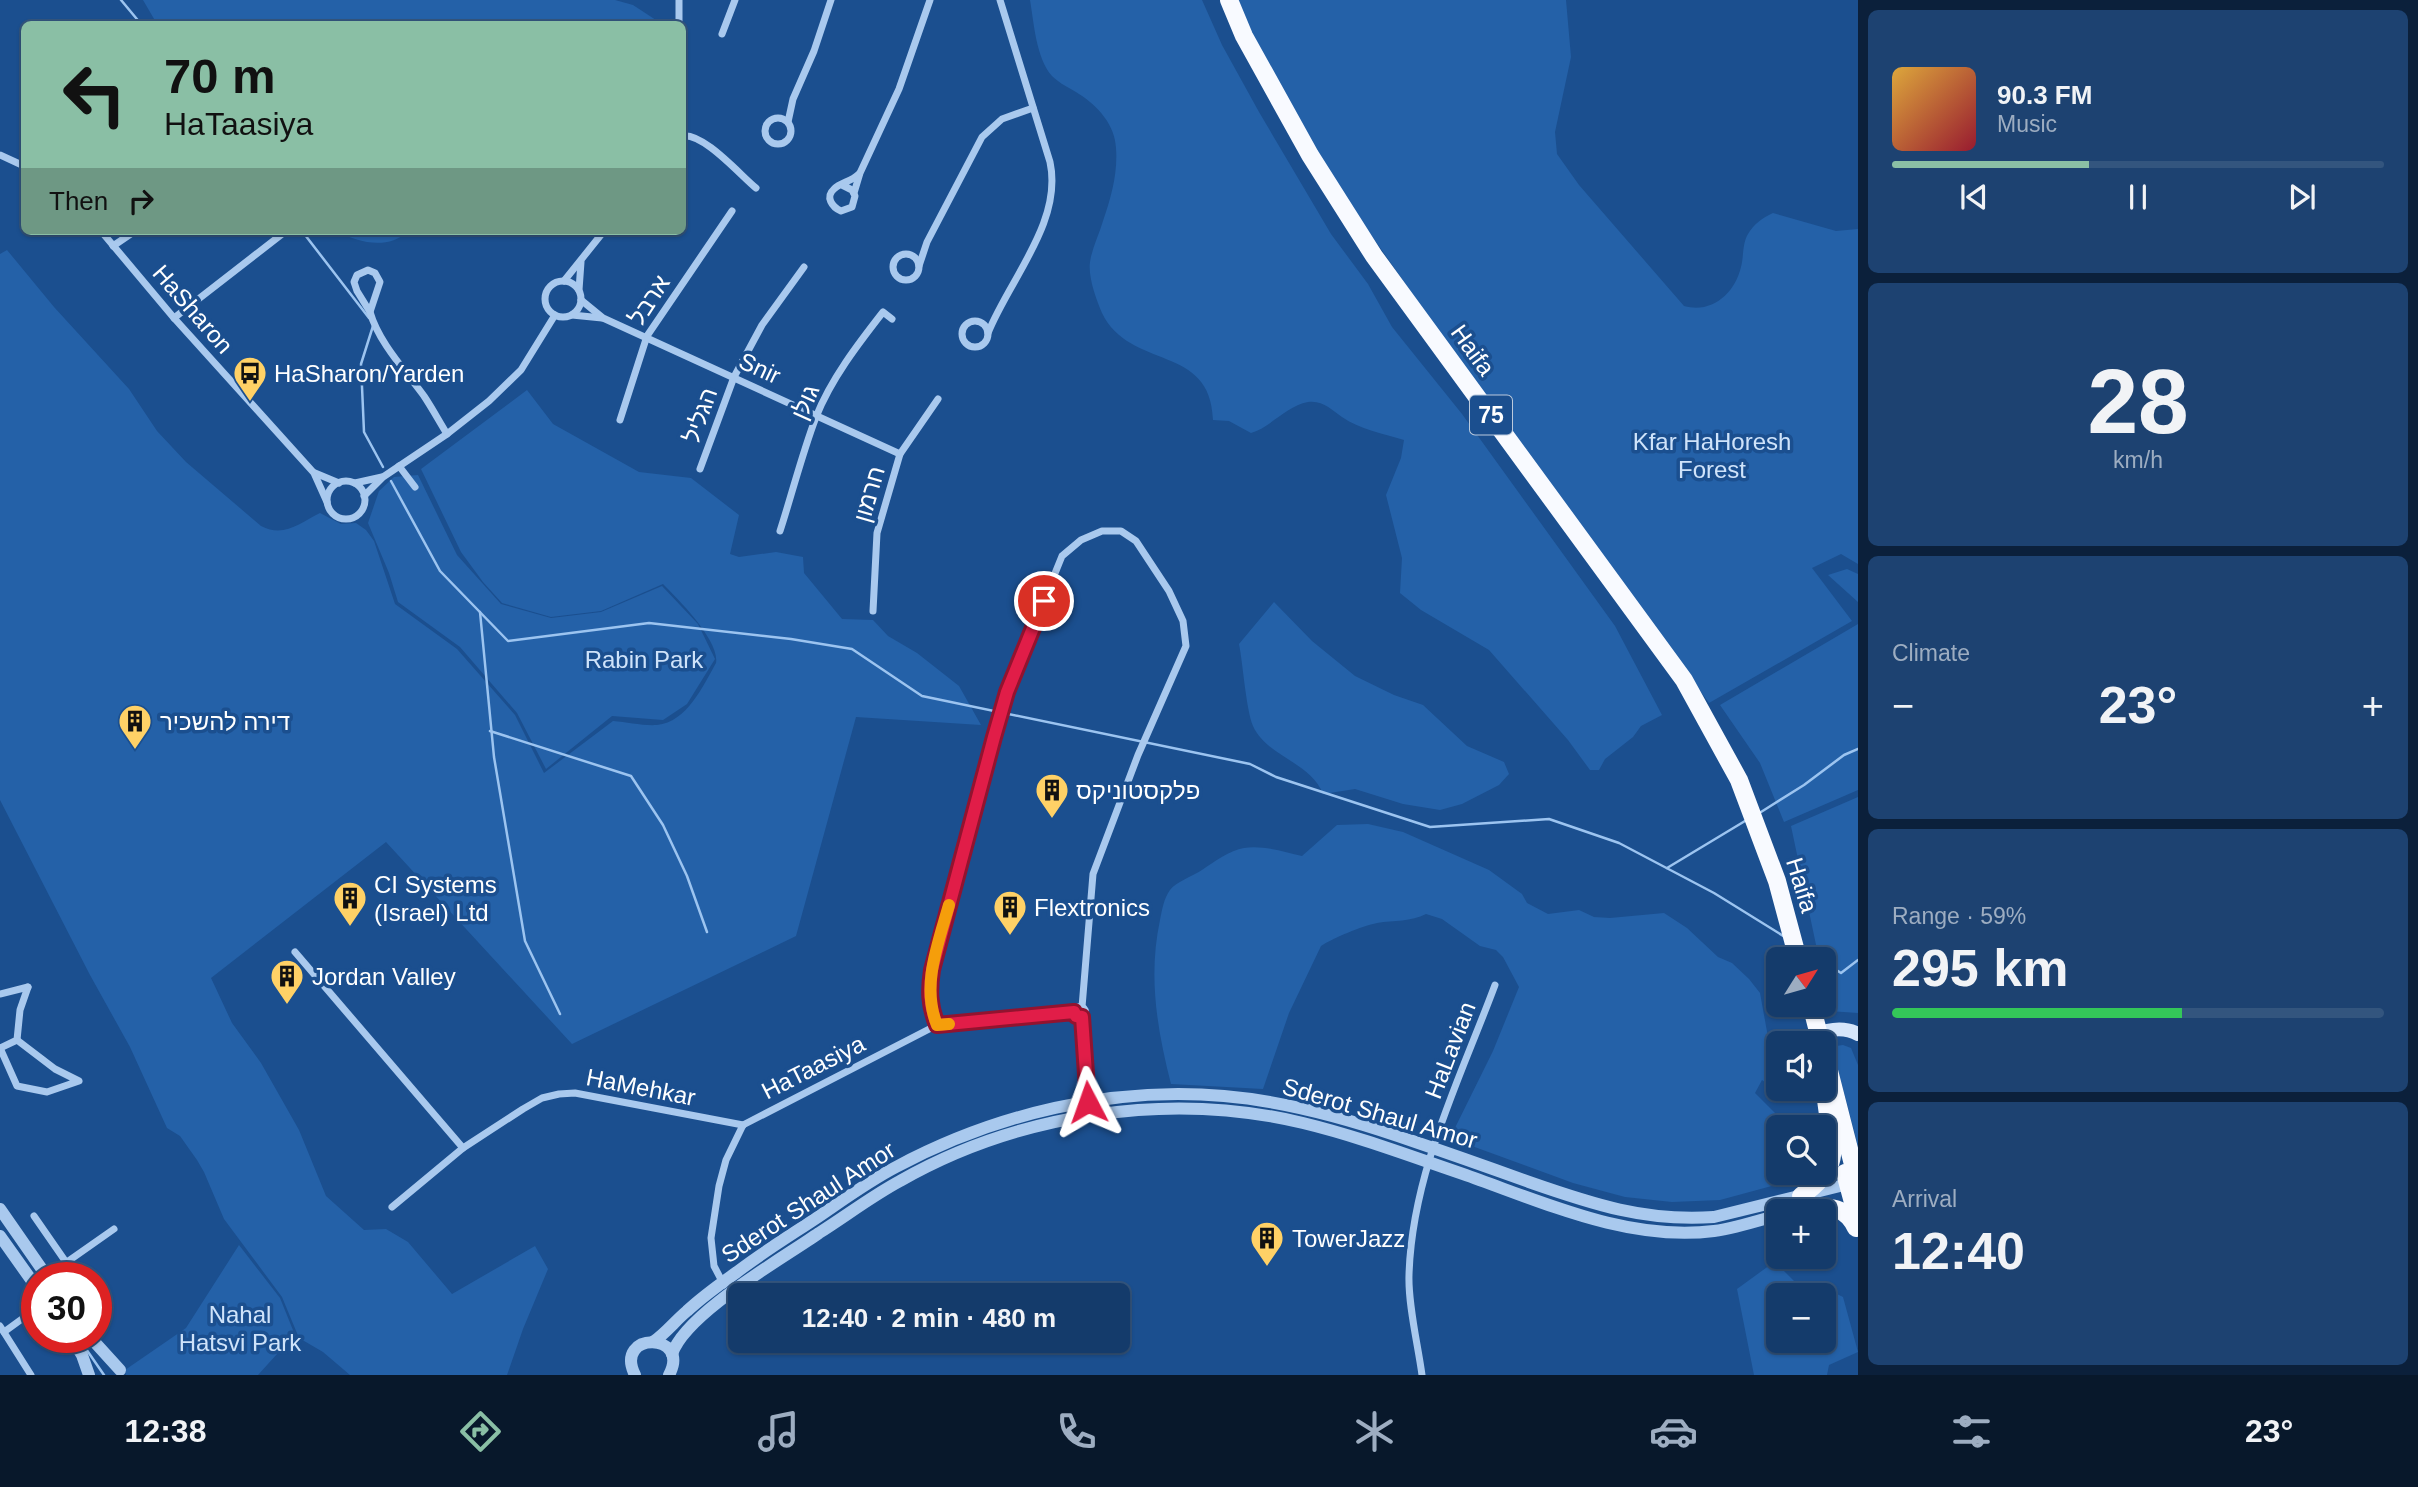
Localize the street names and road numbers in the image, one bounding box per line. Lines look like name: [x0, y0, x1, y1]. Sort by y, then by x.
street label: HaSharon: [147, 259, 239, 359]
street label: ארבל: [623, 270, 675, 330]
street label: Haifa: [1446, 319, 1501, 381]
street label: Snir: [735, 347, 785, 389]
street label: גולן: [785, 380, 825, 424]
street label: הגליל: [678, 384, 722, 446]
road number: 75: [1470, 396, 1512, 434]
street label: חרמון: [848, 463, 890, 525]
street label: Haifa: [1781, 854, 1823, 916]
street label: HaLavian: [1419, 998, 1481, 1102]
street label: HaTaasiya: [757, 1029, 870, 1104]
street label: HaMehkar: [584, 1063, 698, 1111]
street label: Sderot Shaul Amor: [1279, 1072, 1481, 1154]
street label: Sderot Shaul Amor: [716, 1136, 900, 1268]

